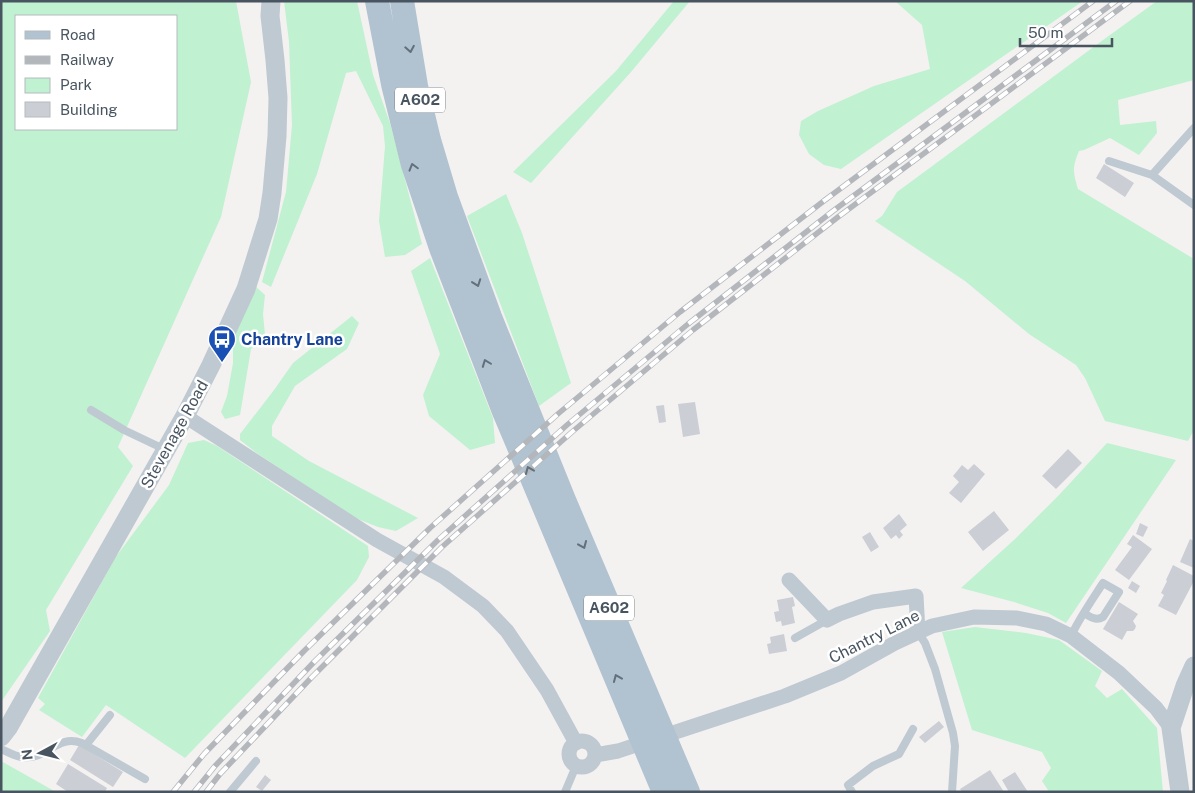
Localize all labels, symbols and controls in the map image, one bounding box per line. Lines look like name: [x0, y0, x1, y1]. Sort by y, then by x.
legend: [15, 15, 178, 130]
scale bar: [1020, 15, 1112, 47]
text: 50 m: [1028, 24, 1063, 41]
text: Road: [60, 26, 96, 43]
one-way arrow: [404, 45, 414, 54]
text: Railway: [60, 51, 114, 68]
text: Park: [60, 76, 92, 93]
road number: A602: [395, 88, 445, 112]
text: Building: [60, 101, 118, 118]
one-way arrow: [409, 163, 419, 171]
one-way arrow: [471, 279, 481, 287]
bus stop icon: Chantry Lane: [207, 324, 237, 363]
place label: Chantry Lane: [241, 330, 343, 349]
one-way arrow: [481, 359, 492, 368]
street label: Stevenage Road: [137, 377, 212, 492]
one-way arrow: [525, 466, 535, 475]
one-way arrow: [576, 540, 587, 549]
road number: A602: [584, 596, 634, 620]
street label: Chantry Lane: [826, 605, 923, 667]
one-way arrow: [612, 674, 623, 683]
north arrow: [15, 728, 65, 778]
text: N: [18, 748, 36, 761]

